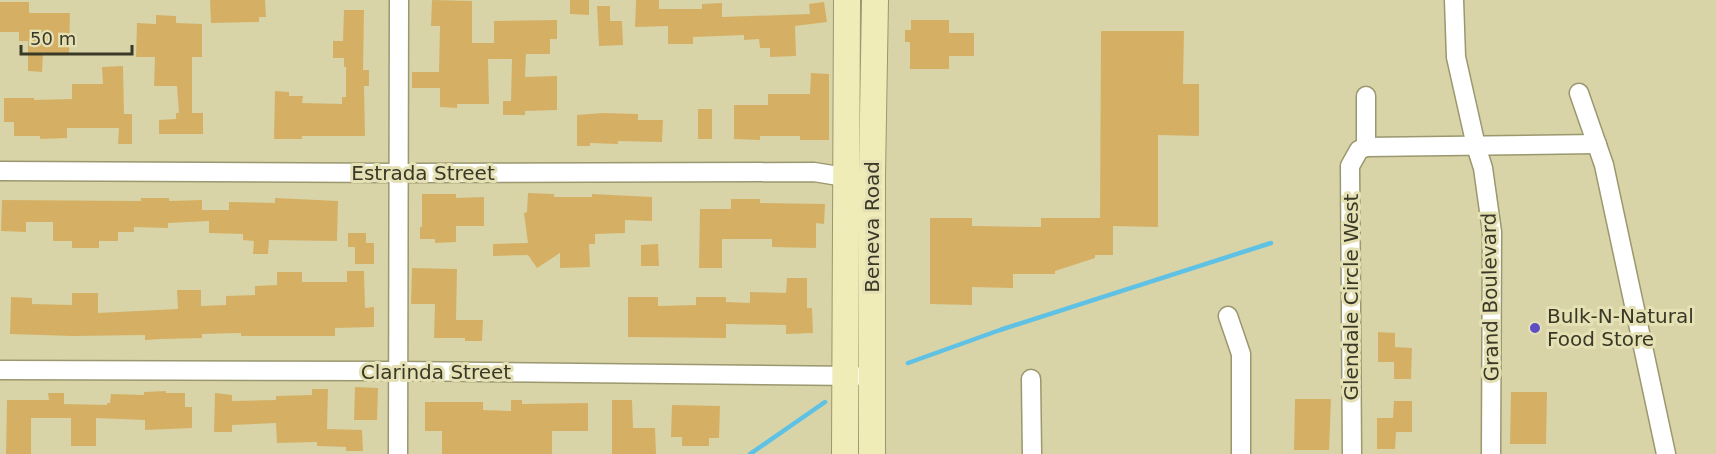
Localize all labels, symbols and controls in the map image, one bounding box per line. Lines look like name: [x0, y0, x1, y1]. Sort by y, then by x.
scale bar: [21, 18, 132, 56]
text: 50 m: [30, 28, 76, 49]
street label: Estrada Street: [351, 161, 495, 185]
street label: Beneva Road: [860, 161, 884, 293]
street label: Glendale Circle West: [1339, 193, 1363, 400]
street label: Grand Boulevard: [1477, 212, 1503, 382]
place label: Bulk-N-Natural Food Store: [1547, 304, 1694, 351]
marker: Bulk-N-Natural Food Store: [1528, 321, 1542, 335]
street label: Clarinda Street: [361, 360, 511, 384]

